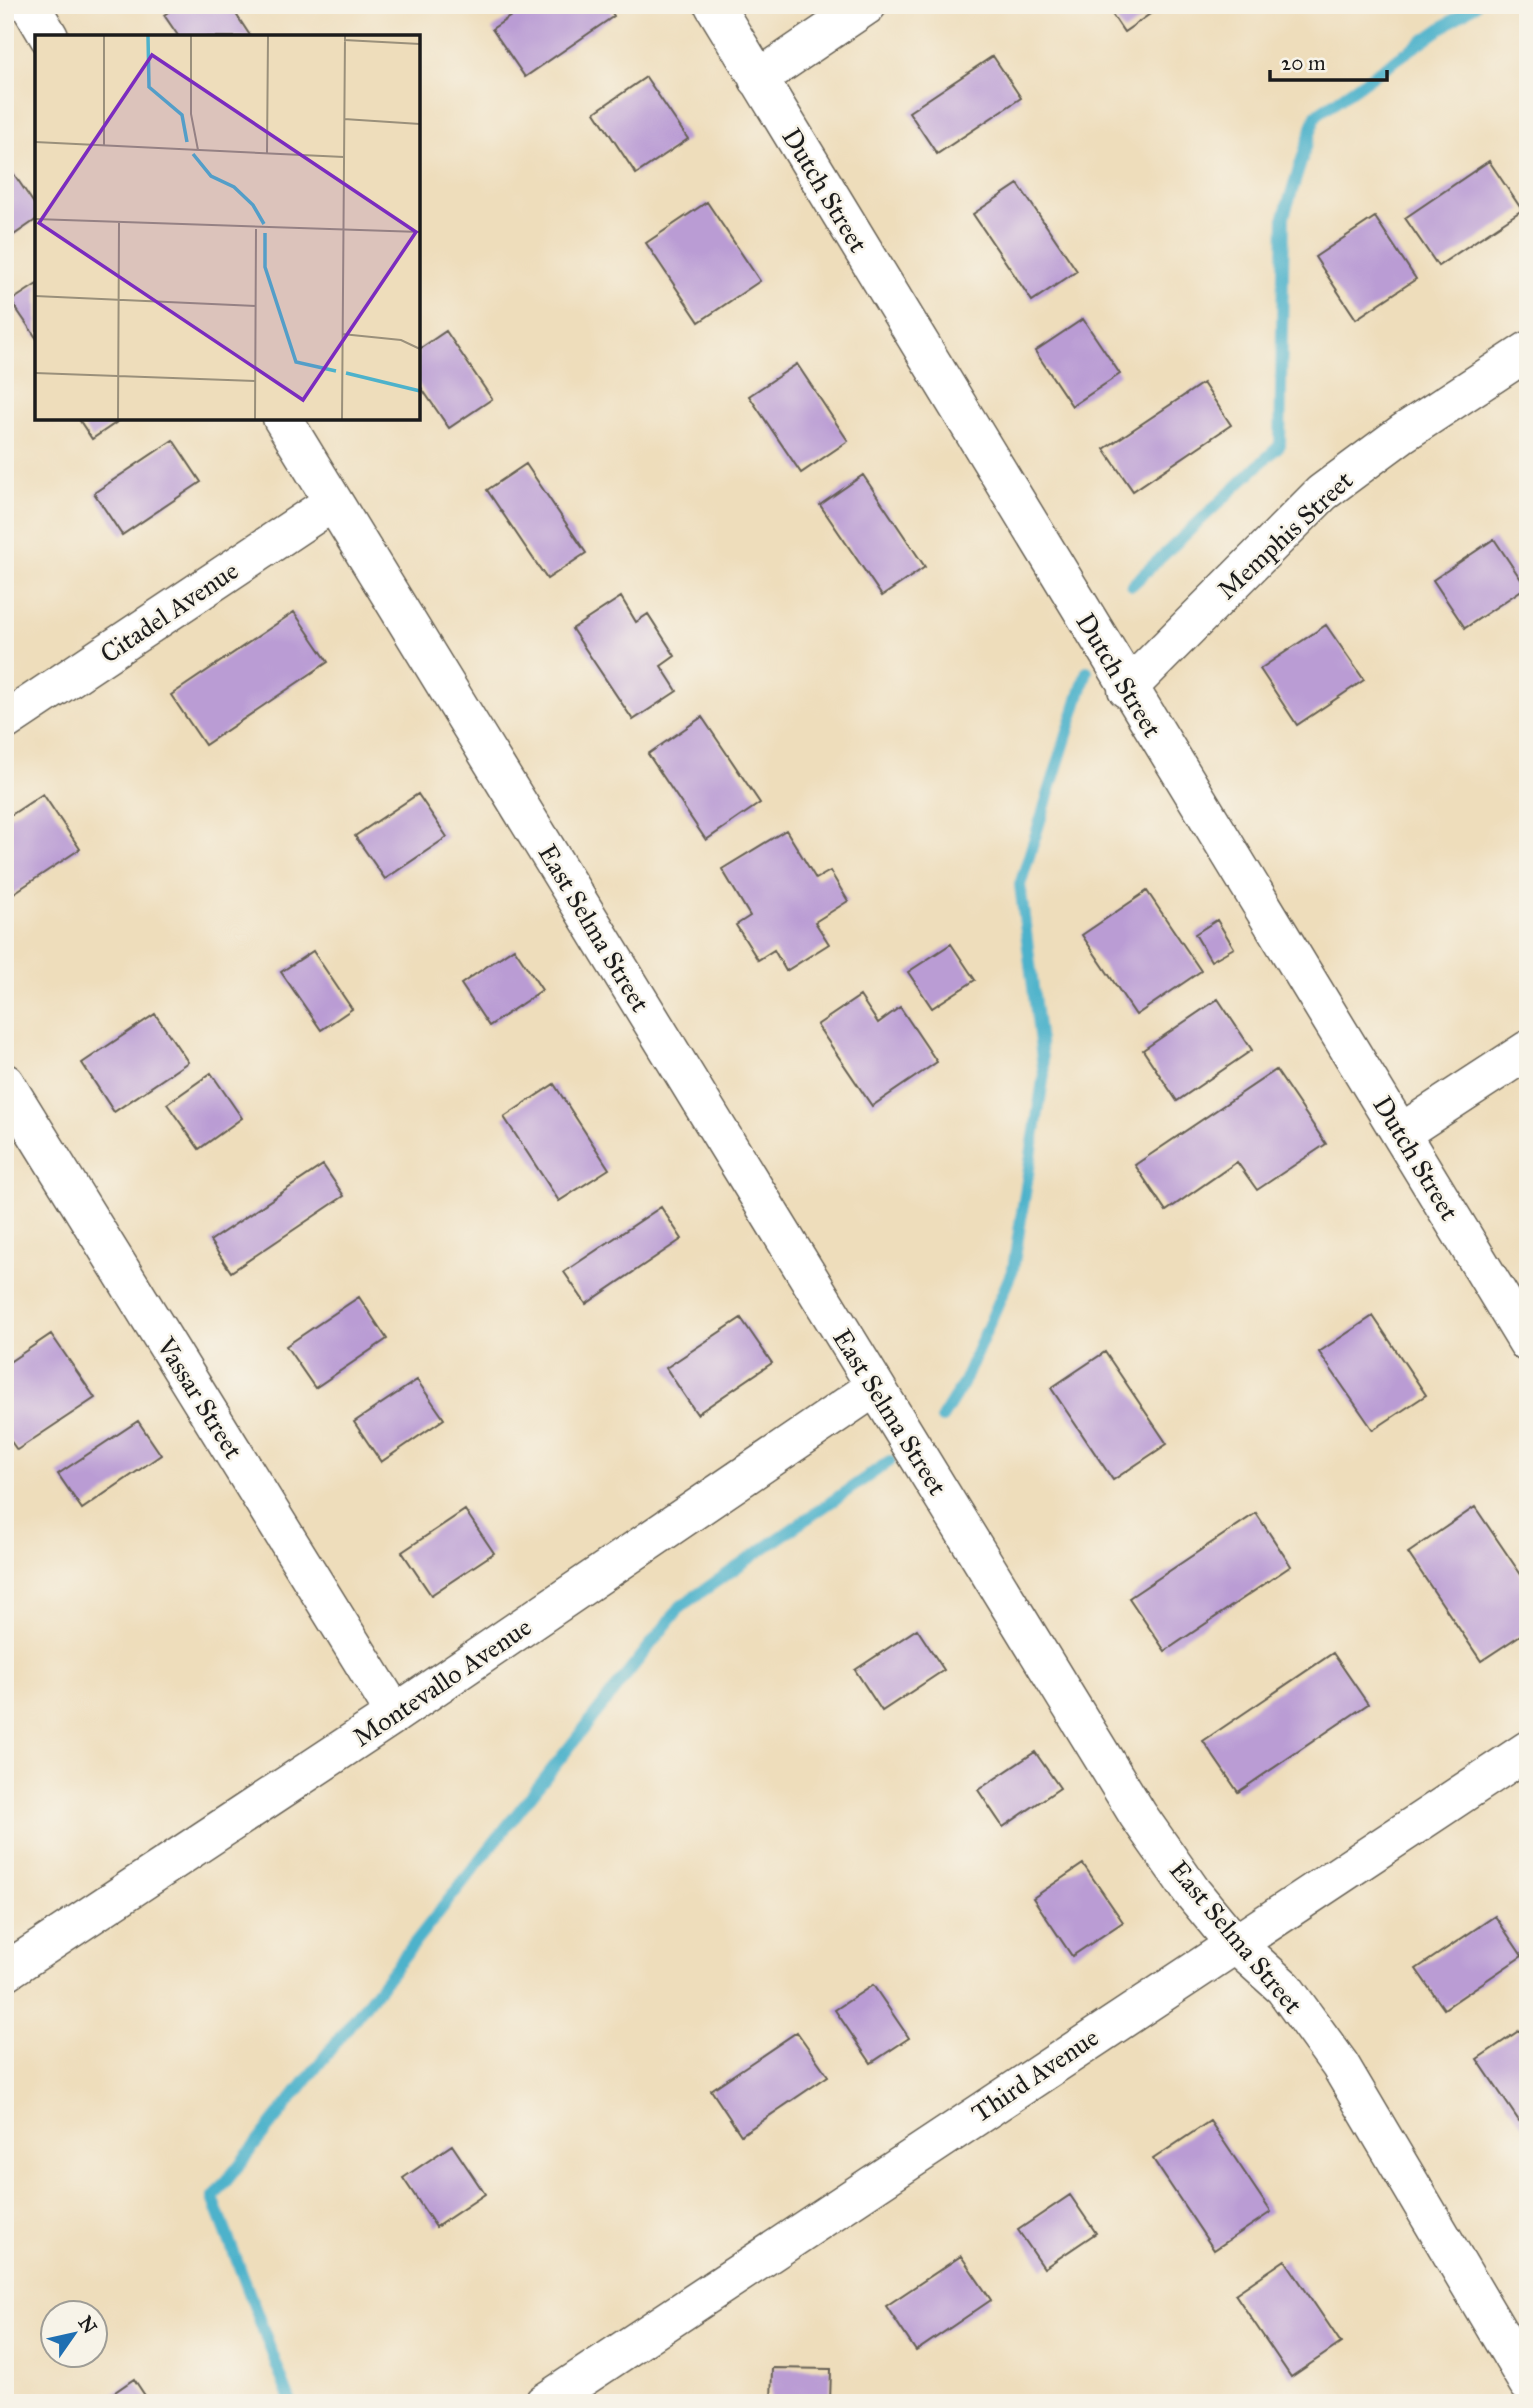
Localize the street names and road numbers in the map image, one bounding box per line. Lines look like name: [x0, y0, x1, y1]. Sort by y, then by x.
street label: Dutch Street: [775, 122, 875, 258]
street label: Memphis Street: [1211, 464, 1359, 606]
street label: Citadel Avenue: [94, 554, 244, 670]
street label: Dutch Street: [1069, 607, 1169, 743]
street label: East Selma Street: [531, 838, 657, 1018]
street label: Dutch Street: [1366, 1090, 1466, 1226]
street label: East Selma Street: [826, 1323, 954, 1501]
street label: Vassar Street: [150, 1331, 250, 1465]
street label: Montevallo Avenue: [347, 1610, 537, 1753]
street label: East Selma Street: [1163, 1854, 1309, 2020]
street label: Third Avenue: [966, 2021, 1105, 2129]

